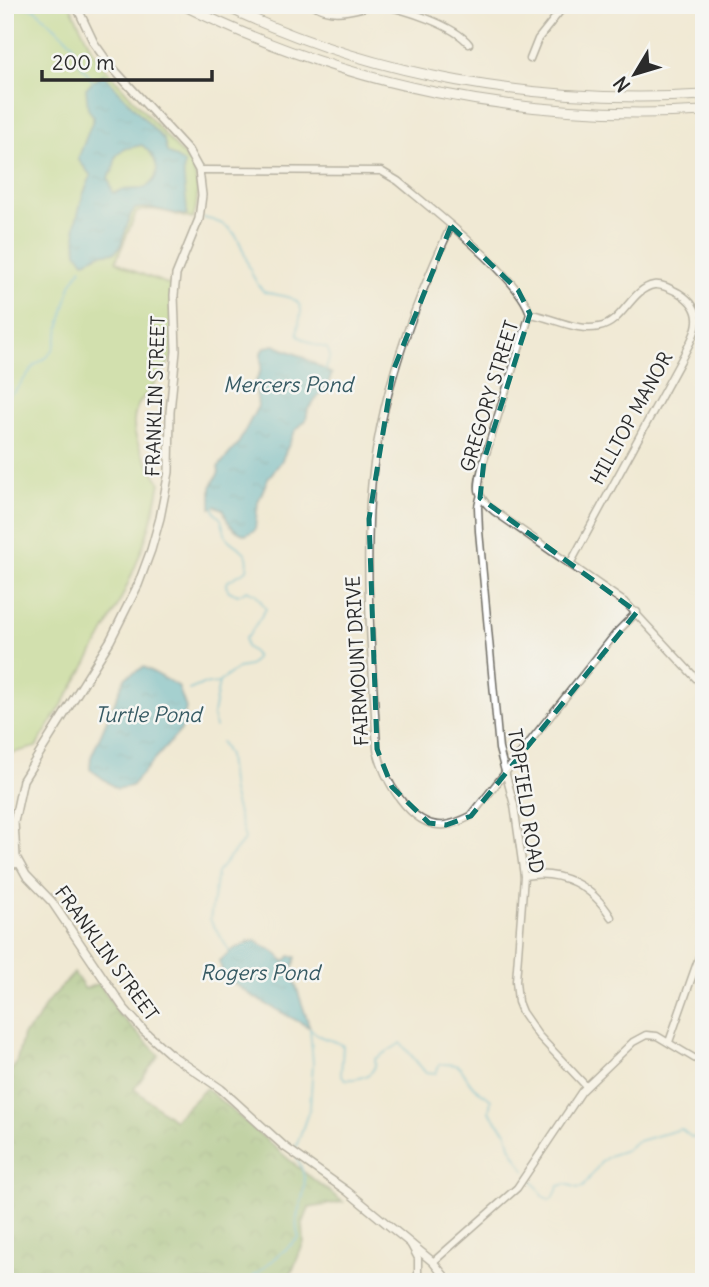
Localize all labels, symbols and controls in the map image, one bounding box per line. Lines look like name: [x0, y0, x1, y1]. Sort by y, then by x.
scale bar: [42, 38, 212, 82]
north arrow: [600, 38, 670, 108]
text: 200 m: [52, 49, 115, 76]
text: N: [608, 72, 635, 97]
street label: FRANKLIN STREET: [140, 315, 170, 477]
street label: GREGORY STREET: [455, 317, 523, 475]
street label: HILLTOP MANOR: [585, 347, 677, 489]
water label: Mercers Pond: [223, 371, 356, 398]
street label: FAIRMOUNT DRIVE: [341, 575, 373, 747]
water label: Turtle Pond: [95, 701, 204, 728]
street label: TOPFIELD ROAD: [503, 727, 549, 875]
street label: FRANKLIN STREET: [50, 881, 164, 1025]
water label: Rogers Pond: [200, 959, 322, 986]

